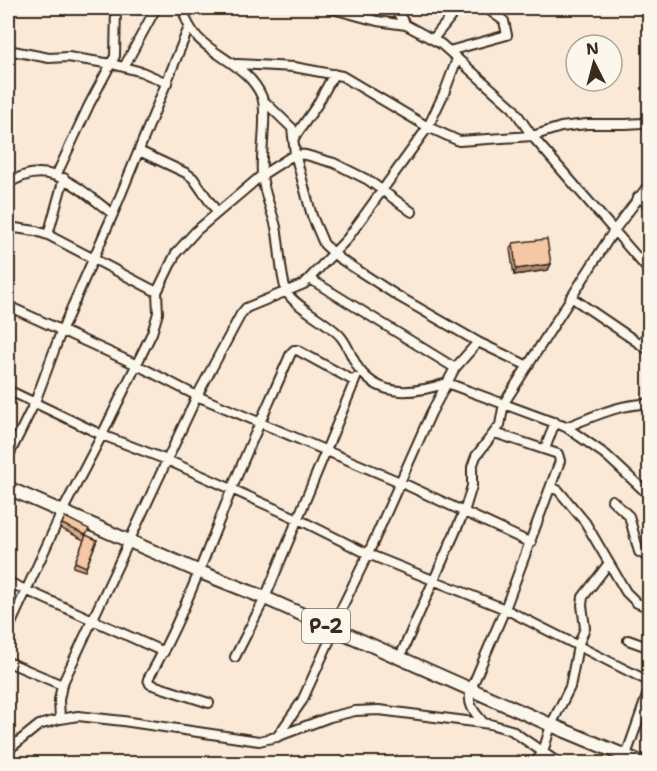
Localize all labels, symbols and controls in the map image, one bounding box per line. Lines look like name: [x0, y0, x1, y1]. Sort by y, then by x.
north arrow: [564, 33, 624, 93]
text: N: [585, 37, 600, 60]
road number: P-2: [302, 609, 350, 643]

